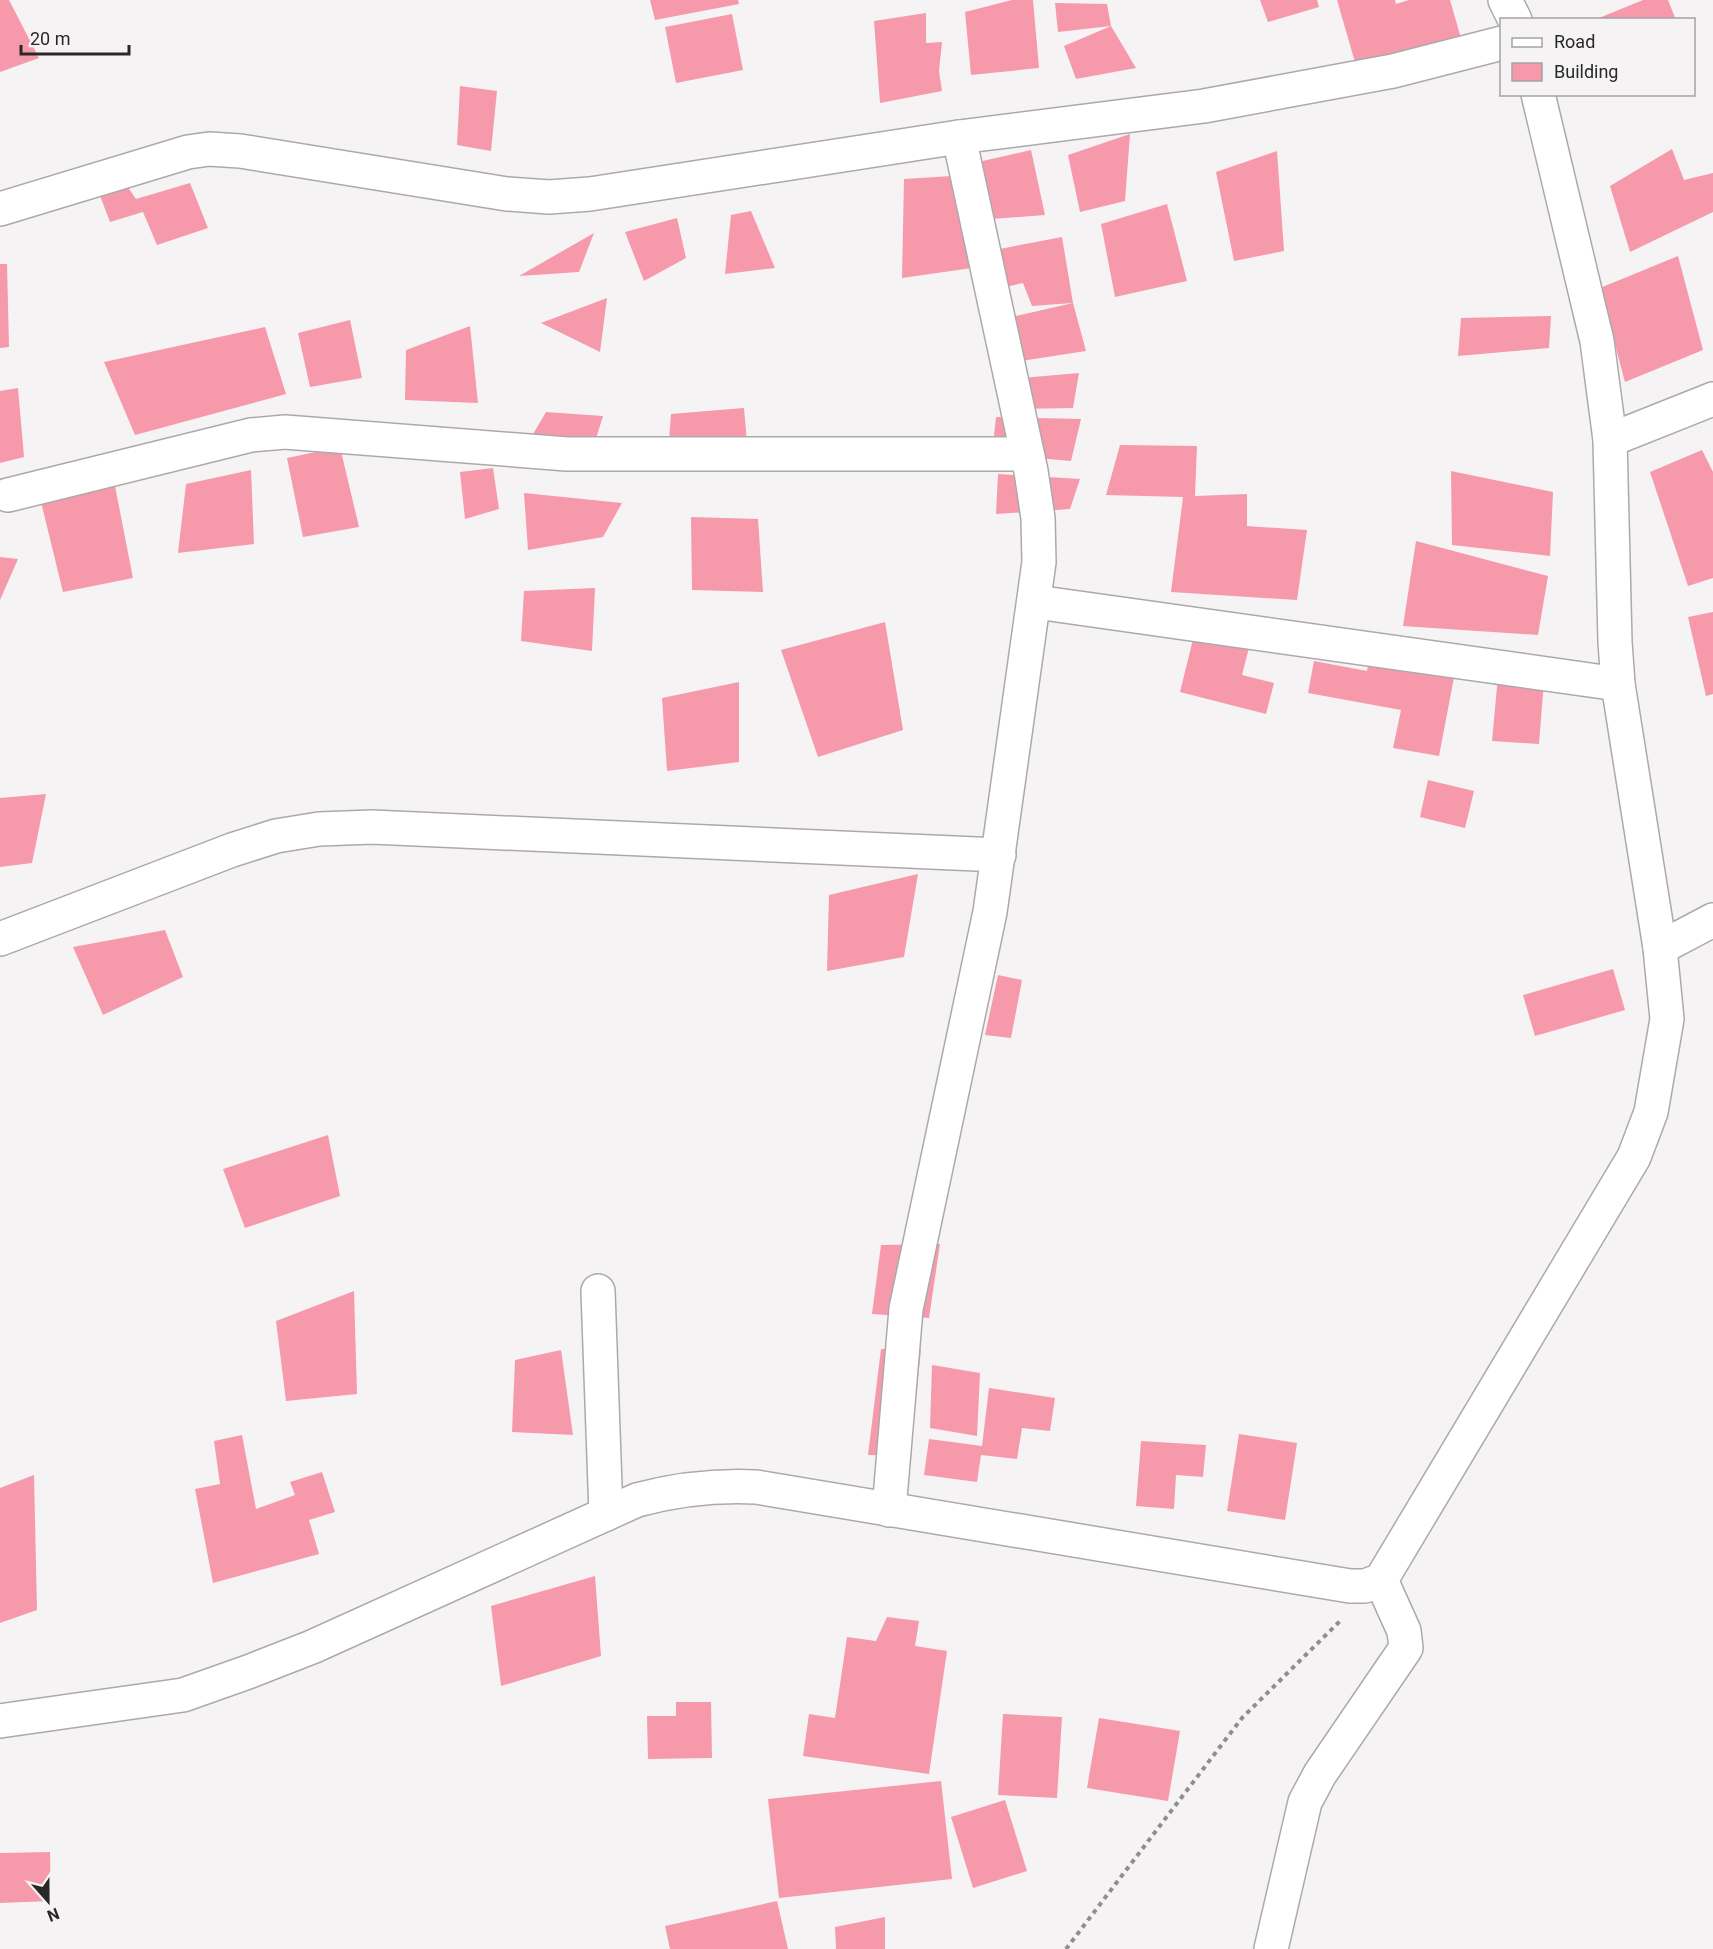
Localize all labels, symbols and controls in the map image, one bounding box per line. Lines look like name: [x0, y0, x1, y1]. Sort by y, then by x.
scale bar: [21, 18, 129, 56]
legend: [1500, 18, 1695, 96]
text: 20 m: [30, 28, 70, 49]
text: Road: [1554, 31, 1595, 52]
text: Building: [1554, 61, 1618, 82]
north arrow: [18, 1871, 78, 1931]
text: N: [45, 1904, 62, 1925]

